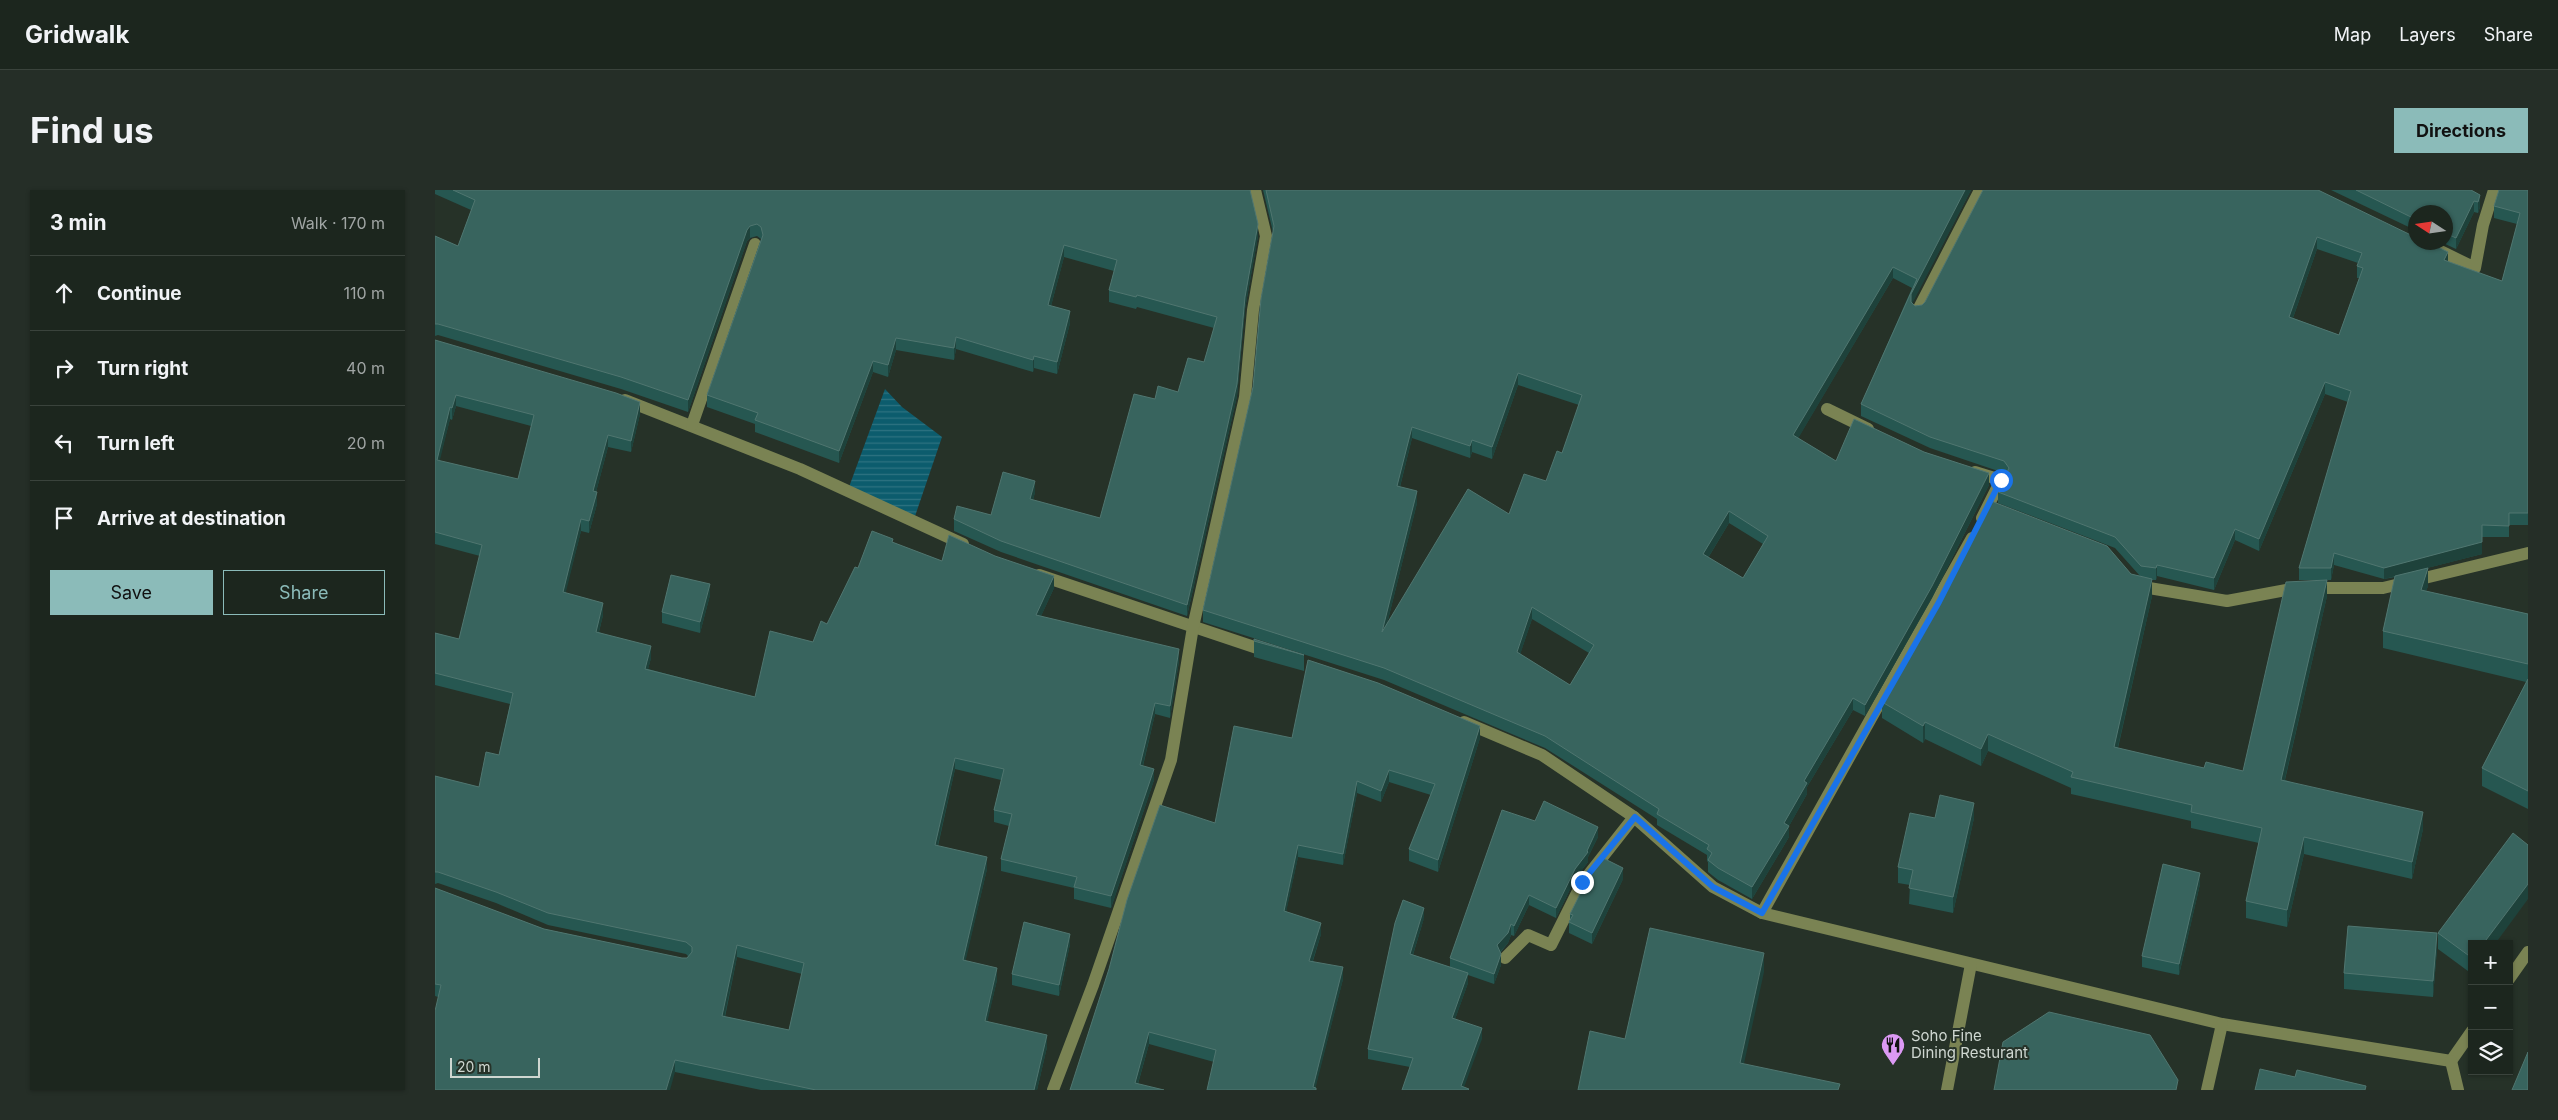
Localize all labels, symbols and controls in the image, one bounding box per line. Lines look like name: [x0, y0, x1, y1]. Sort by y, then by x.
text: Gridwalk: [25, 20, 129, 49]
text: Map: [2334, 24, 2371, 45]
text: Layers: [2399, 24, 2456, 45]
text: Share: [2484, 24, 2533, 45]
button: Directions: [2394, 108, 2528, 153]
text: Find us: [30, 109, 154, 151]
north arrow: [2408, 205, 2453, 250]
text: 3 min: [50, 210, 106, 235]
text: Walk · 170 m: [291, 213, 385, 233]
icon: ahead: [50, 279, 78, 307]
text: Continue: [97, 282, 182, 305]
text: 110 m: [343, 283, 385, 303]
icon: right: [50, 354, 78, 382]
text: Turn right: [97, 357, 188, 380]
text: 40 m: [346, 358, 385, 378]
icon: left: [50, 429, 78, 457]
text: Turn left: [97, 432, 175, 455]
text: 20 m: [347, 433, 385, 453]
route start: [1990, 469, 2013, 492]
icon: arrive: [50, 504, 78, 532]
text: Arrive at destination: [97, 507, 286, 530]
button: Save: [50, 570, 213, 615]
button: Share: [223, 570, 385, 615]
route end: [1571, 871, 1594, 894]
map controls: [2468, 940, 2513, 1075]
button: +: [2468, 940, 2513, 985]
button: −: [2468, 985, 2513, 1030]
place label: Soho Fine Dining Resturant: [1911, 1026, 2028, 1062]
button: layers: [2468, 1030, 2513, 1075]
restaurant icon: Soho Fine Dining Resturant: [1880, 1032, 1906, 1066]
scale bar: [450, 1055, 540, 1078]
text: 20 m: [457, 1058, 491, 1075]

